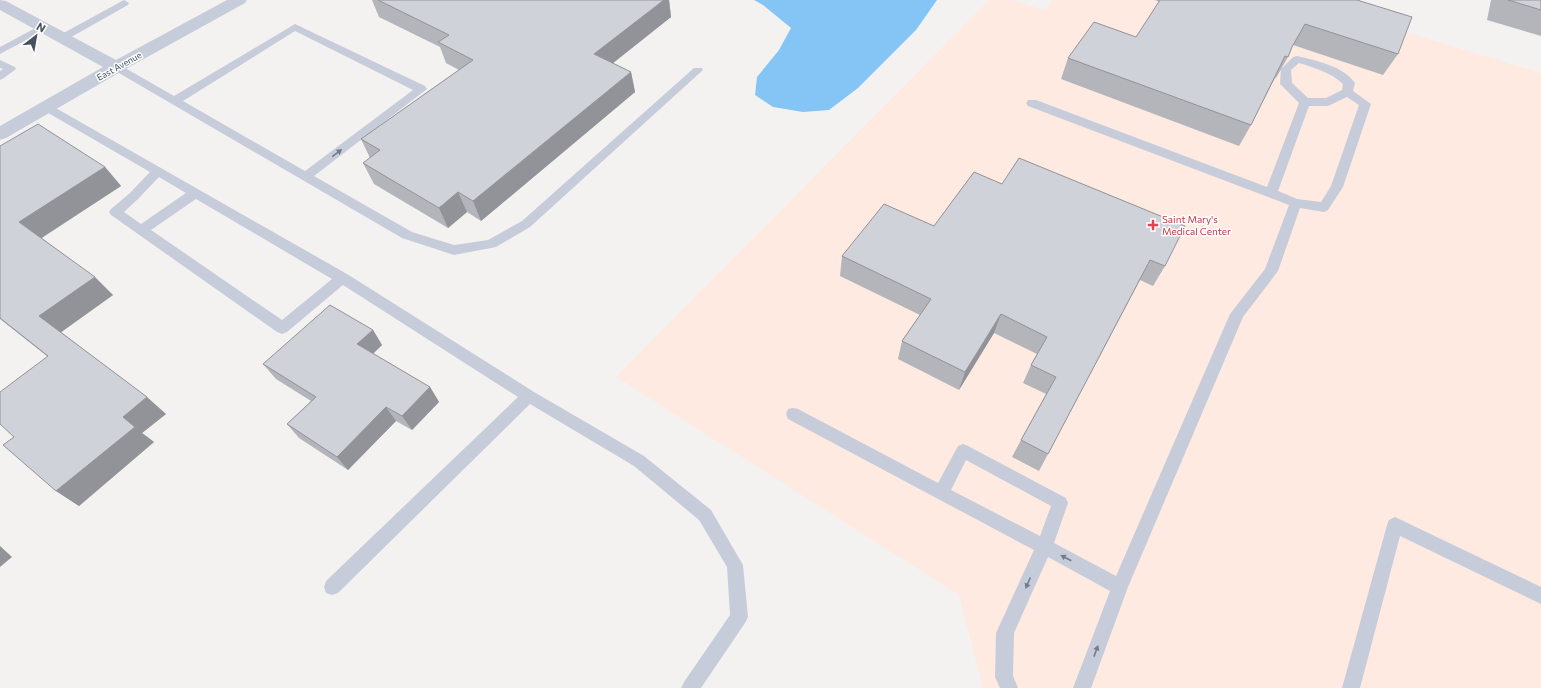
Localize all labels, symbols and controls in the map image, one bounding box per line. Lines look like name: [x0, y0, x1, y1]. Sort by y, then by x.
north arrow: [16, 16, 56, 56]
text: N: [35, 19, 48, 35]
street label: East Avenue: [95, 49, 144, 83]
one-way arrow: [332, 149, 343, 157]
place label: Saint Mary's Medical Center: [1162, 213, 1231, 237]
marker: Saint Mary's Medical Center: [1147, 219, 1159, 231]
one-way arrow: [1060, 555, 1071, 562]
one-way arrow: [1025, 577, 1031, 588]
one-way arrow: [1093, 645, 1099, 657]

